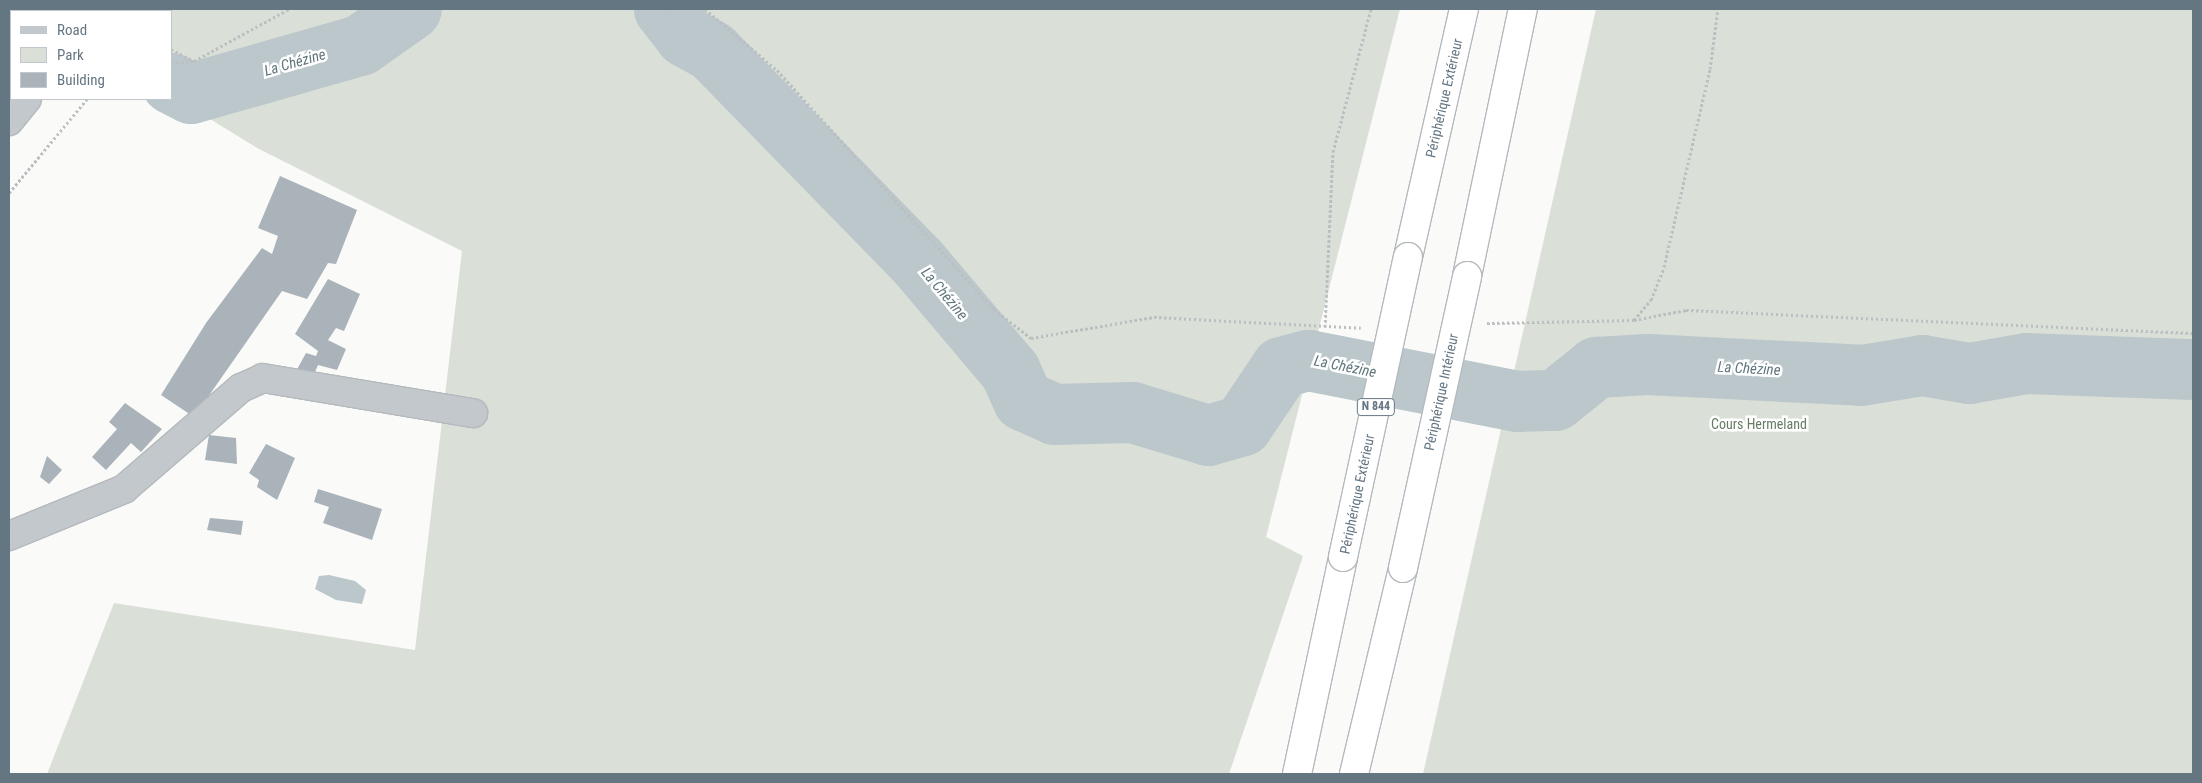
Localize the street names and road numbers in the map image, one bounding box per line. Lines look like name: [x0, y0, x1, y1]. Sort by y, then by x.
street label: Périphérique Extérieur: [1422, 37, 1466, 159]
street label: Périphérique Intérieur: [1420, 332, 1462, 452]
road number: N 844: [1356, 398, 1396, 417]
street label: Périphérique Extérieur: [1336, 433, 1378, 555]

